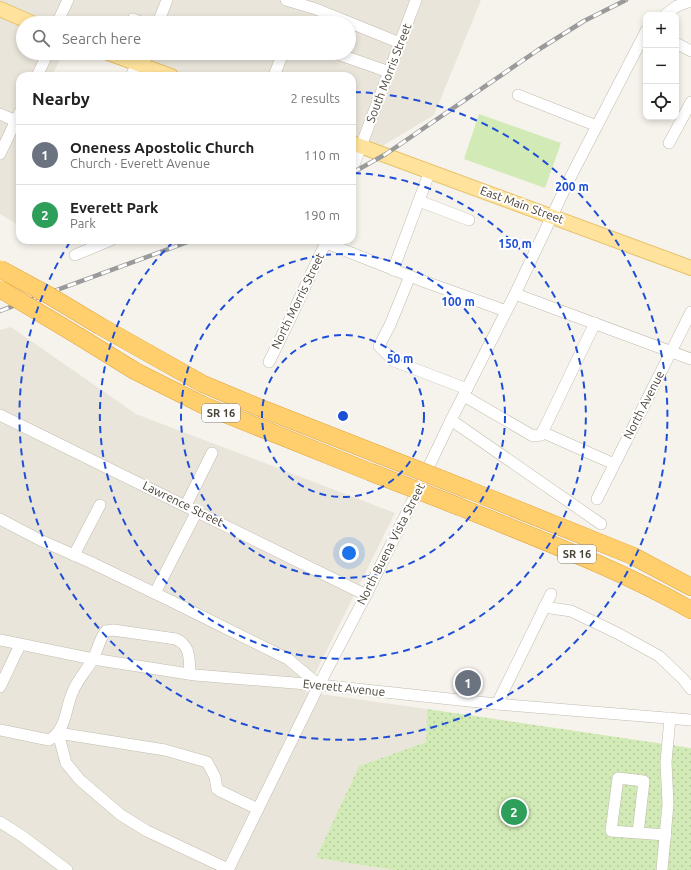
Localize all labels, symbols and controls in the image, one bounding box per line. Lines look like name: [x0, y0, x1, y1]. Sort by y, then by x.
map controls: [643, 12, 679, 120]
button: +: [643, 12, 679, 48]
search box: [16, 16, 356, 60]
street label: South Morris Street: [364, 21, 414, 124]
icon: search: [30, 27, 52, 49]
text: Search here: [62, 30, 141, 47]
button: −: [643, 48, 679, 84]
button: locate: [643, 84, 679, 120]
text: Nearby: [32, 89, 90, 108]
text: 2 results: [290, 91, 340, 105]
text: Oneness Apostolic Church: [70, 139, 254, 156]
text: 1: [41, 148, 49, 162]
text: 110 m: [304, 148, 340, 162]
text: Church · Everett Avenue: [70, 156, 210, 170]
text: 200 m: [555, 180, 589, 193]
street label: East Main Street: [479, 183, 566, 226]
text: Everett Park: [70, 199, 159, 216]
text: 2: [41, 208, 49, 222]
text: 190 m: [304, 208, 340, 222]
text: Park: [70, 216, 96, 230]
text: 150 m: [498, 237, 532, 250]
street label: North Morris Street: [269, 250, 327, 351]
text: 100 m: [441, 295, 475, 308]
text: 50 m: [387, 352, 413, 365]
street label: North Avenue: [621, 368, 666, 441]
road number: SR 16: [202, 404, 240, 422]
centre of rings: [336, 409, 350, 423]
street label: Lawrence Street: [141, 478, 226, 529]
street label: North Buena Vista Street: [354, 481, 427, 607]
your location: [339, 543, 359, 563]
road number: SR 16: [558, 545, 596, 563]
pin: 1: [455, 668, 481, 698]
street label: Everett Avenue: [302, 677, 386, 698]
pin: 2: [501, 797, 527, 827]

